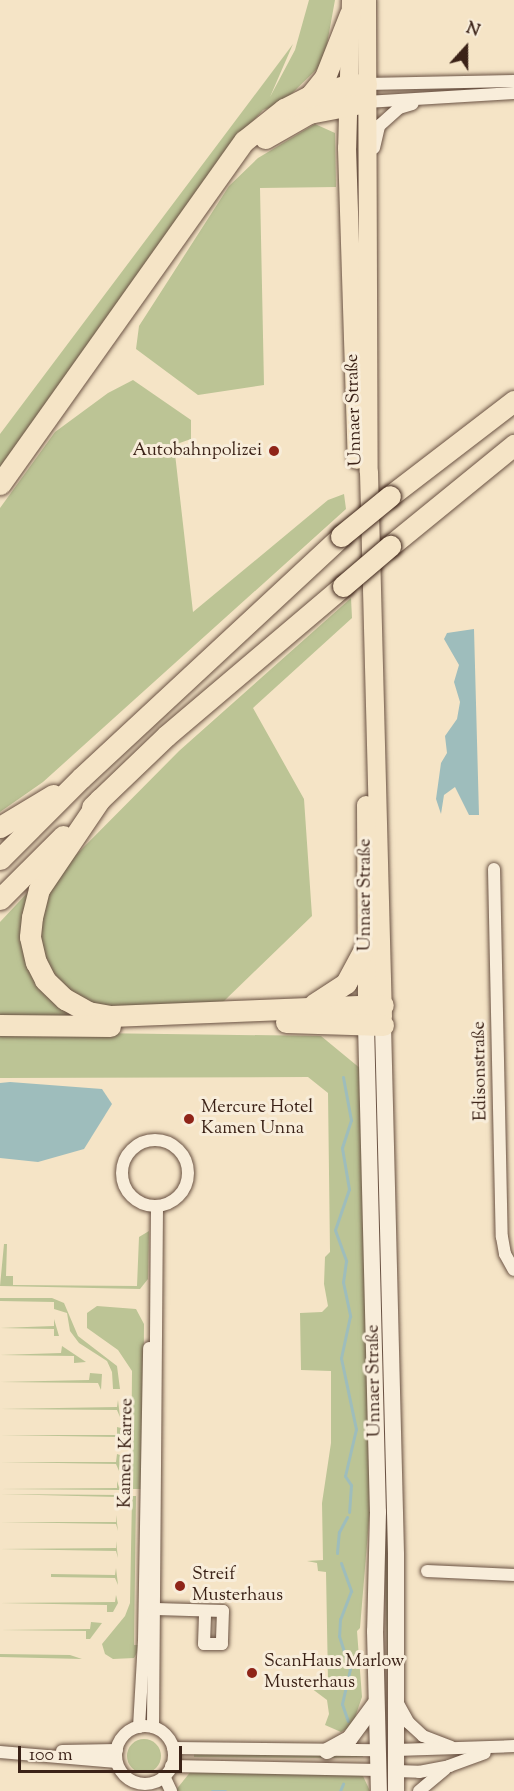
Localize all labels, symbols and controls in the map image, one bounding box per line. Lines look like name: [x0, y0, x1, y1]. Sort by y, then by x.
north arrow: [436, 18, 496, 78]
text: N: [463, 18, 483, 44]
street label: Unnaer Straße: [342, 353, 368, 467]
place label: Autobahnpolizei: [132, 440, 262, 462]
marker: Autobahnpolizei: [267, 444, 281, 458]
street label: Unnaer Straße: [355, 839, 377, 951]
street label: Edisonstraße: [469, 1021, 493, 1121]
place label: Mercure Hotel Kamen Unna: [201, 1098, 313, 1140]
marker: Mercure Hotel Kamen Unna: [182, 1112, 196, 1126]
street label: Unnaer Straße: [363, 1324, 387, 1438]
street label: Kamen Karree: [115, 1398, 139, 1508]
place label: Streif Musterhaus: [192, 1565, 283, 1608]
marker: Streif Musterhaus: [173, 1579, 187, 1593]
place label: ScanHaus Marlow Musterhaus: [264, 1652, 404, 1694]
marker: ScanHaus Marlow Musterhaus: [245, 1666, 259, 1680]
scale bar: [21, 1734, 184, 1772]
text: 100 m: [29, 1743, 73, 1769]

